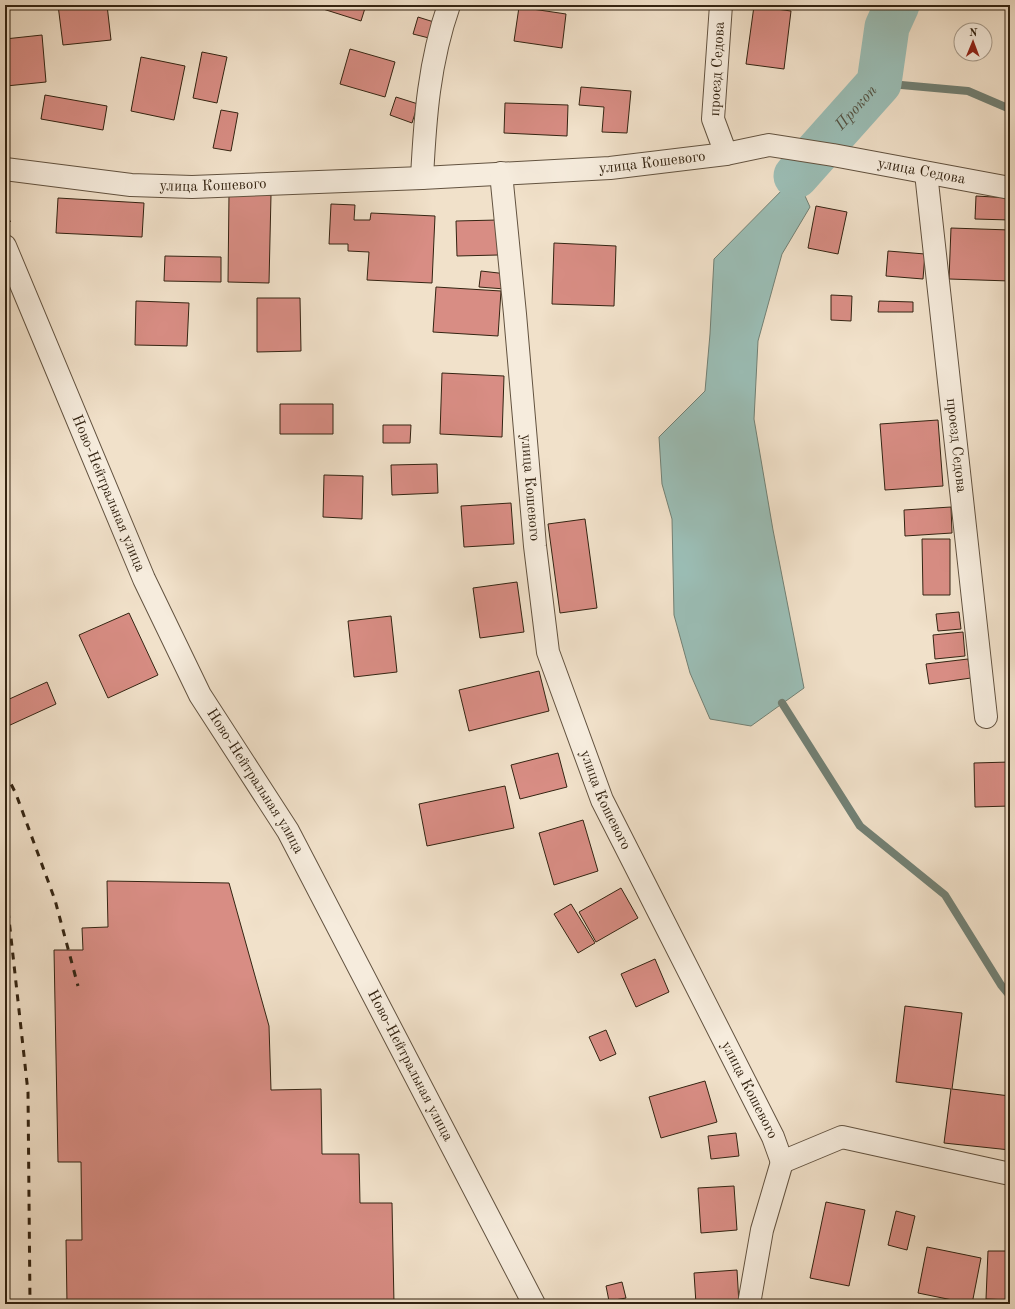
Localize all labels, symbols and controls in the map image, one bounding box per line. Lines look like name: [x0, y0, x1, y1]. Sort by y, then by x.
street label: проезд Седова: [708, 21, 728, 117]
north arrow: [953, 22, 993, 62]
text: N: [969, 28, 978, 39]
water label: Прокоп: [832, 83, 881, 134]
street label: улица Кошевого: [599, 149, 706, 176]
street label: улица Седова: [876, 156, 967, 187]
street label: улица Кошевого: [159, 177, 267, 195]
street label: проезд Седова: [943, 397, 969, 494]
street label: Ново-Нейтральная улица: [69, 413, 148, 574]
street label: улица Кошевого: [518, 434, 542, 542]
street label: Ново-Нейтральная улица: [204, 706, 306, 857]
street label: улица Кошевого: [577, 748, 633, 852]
street label: Ново-Нейтральная улица: [364, 987, 456, 1144]
street label: улица Кошевого: [718, 1039, 780, 1141]

